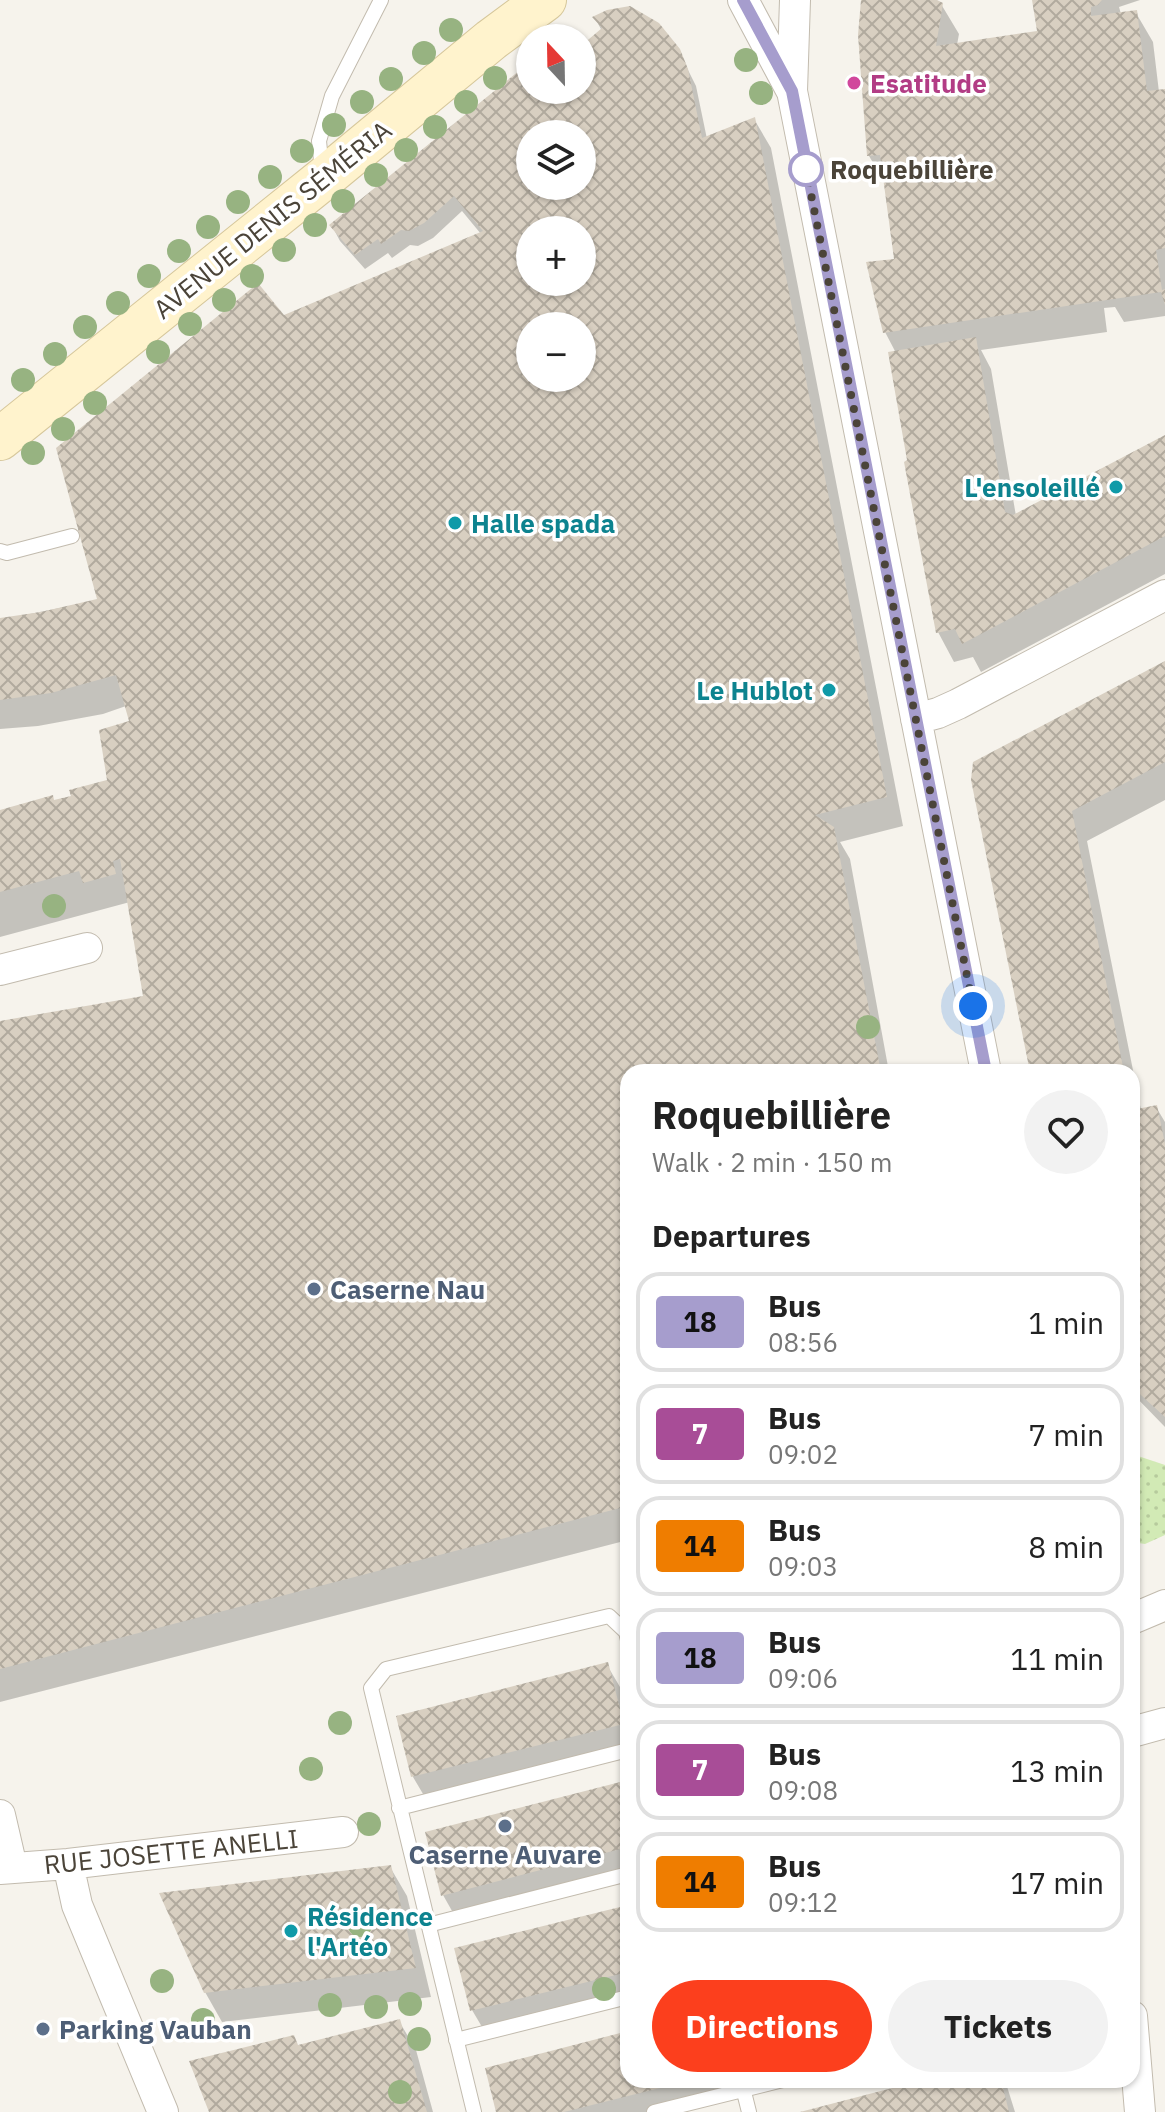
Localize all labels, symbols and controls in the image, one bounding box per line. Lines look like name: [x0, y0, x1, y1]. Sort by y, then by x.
north arrow: [516, 24, 596, 104]
map controls: [516, 24, 596, 392]
place label: Esatitude: [870, 66, 987, 100]
marker: Esatitude: [845, 74, 863, 92]
street label: AVENUE DENIS SÉMÉRIA: [146, 112, 398, 326]
button: layers: [516, 120, 596, 200]
marker: Roquebillière: [789, 152, 823, 186]
place label: Roquebillière: [830, 152, 994, 186]
button: +: [516, 216, 596, 296]
button: −: [516, 312, 596, 392]
place label: L'ensoleillé: [964, 470, 1100, 504]
marker: L'ensoleillé: [1107, 478, 1125, 496]
place label: Halle spada: [471, 506, 615, 540]
marker: Halle spada: [446, 514, 464, 532]
place label: Le Hublot: [696, 673, 813, 707]
marker: Le Hublot: [820, 681, 838, 699]
your location: [953, 986, 993, 1026]
text: Roquebillière: [652, 1090, 891, 1139]
button: heart: [1024, 1090, 1108, 1174]
text: Walk · 2 min · 150 m: [652, 1145, 892, 1179]
text: Departures: [652, 1216, 811, 1255]
place label: Caserne Nau: [330, 1272, 485, 1306]
marker: Caserne Nau: [305, 1280, 323, 1298]
text: Bus: [768, 1286, 821, 1325]
text: 18: [683, 1303, 717, 1340]
text: 1 min: [1028, 1303, 1104, 1342]
text: 08:56: [768, 1325, 838, 1359]
text: Bus: [768, 1398, 821, 1437]
text: 7: [692, 1415, 708, 1452]
text: 7 min: [1028, 1415, 1104, 1454]
text: 09:02: [768, 1437, 838, 1471]
text: Bus: [768, 1510, 821, 1549]
text: 14: [683, 1527, 717, 1564]
text: 8 min: [1028, 1527, 1104, 1566]
text: 09:03: [768, 1549, 838, 1583]
text: Bus: [768, 1622, 821, 1661]
text: 18: [683, 1639, 717, 1676]
text: 11 min: [1010, 1639, 1104, 1678]
text: 09:06: [768, 1661, 838, 1695]
text: Bus: [768, 1734, 821, 1773]
text: 7: [692, 1751, 708, 1788]
text: 13 min: [1010, 1751, 1104, 1790]
text: 09:08: [768, 1773, 838, 1807]
marker: Caserne Auvare: [496, 1817, 514, 1835]
street label: RUE JOSETTE ANELLI: [42, 1821, 300, 1881]
place label: Caserne Auvare: [408, 1837, 602, 1871]
text: Bus: [768, 1846, 821, 1885]
text: 14: [683, 1863, 717, 1900]
text: 17 min: [1010, 1863, 1104, 1902]
text: 09:12: [768, 1885, 838, 1919]
place label: Résidence l'Artéo: [307, 1899, 433, 1963]
marker: Résidence l'Artéo: [282, 1922, 300, 1940]
button: Directions: [652, 1980, 872, 2072]
button: Tickets: [888, 1980, 1108, 2072]
place label: Parking Vauban: [59, 2012, 252, 2046]
marker: Parking Vauban: [34, 2020, 52, 2038]

